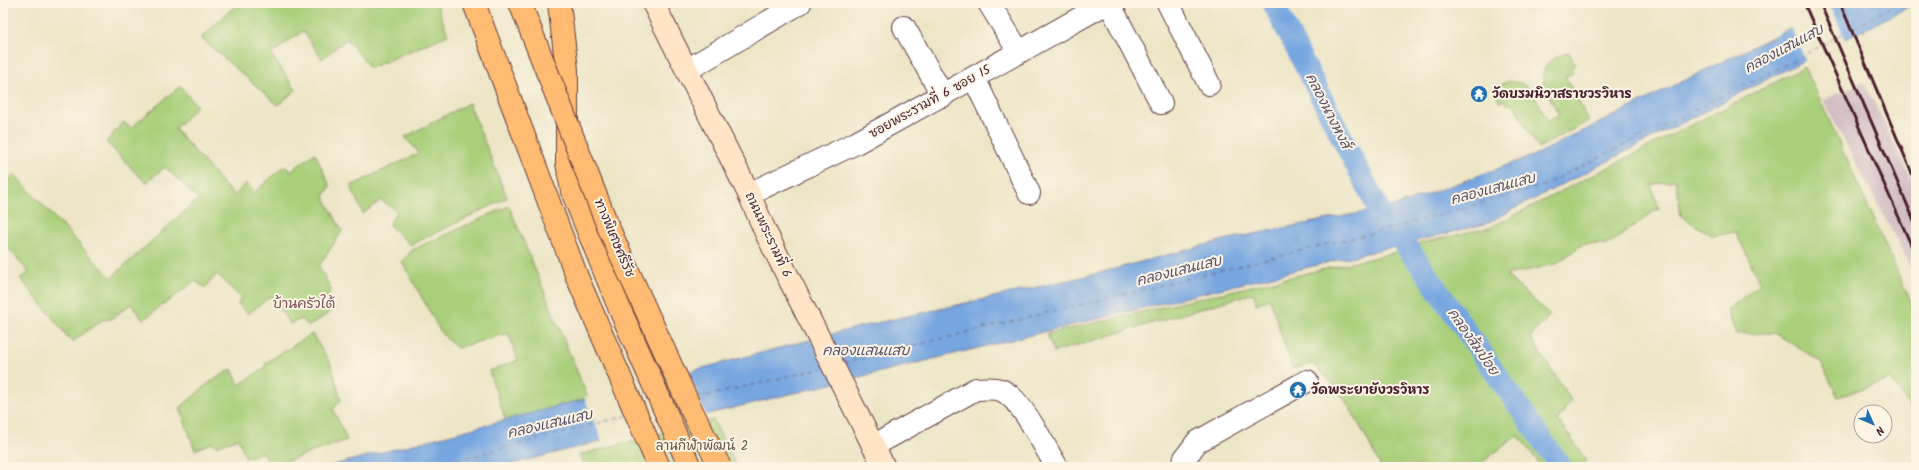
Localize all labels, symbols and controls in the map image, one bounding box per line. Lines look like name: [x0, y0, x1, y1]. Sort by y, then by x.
water label: คลองแสนแสบ: [1740, 18, 1829, 79]
street label: ซอยพระรามที่ 6 ซอย 15: [863, 56, 996, 144]
water label: คลองนางหงส์: [1300, 70, 1358, 156]
temple icon: วัดบรมนิวาสราชวรวิหาร: [1469, 84, 1489, 104]
place label: วัดบรมนิวาสราชวรวิหาร: [1492, 84, 1632, 105]
water label: คลองแสนแสบ: [1448, 167, 1539, 211]
street label: ถนนพระรามที่ 6: [739, 187, 801, 281]
street label: ทางพิเศษศรีรัช: [588, 195, 640, 281]
water label: คลองแสนแสบ: [1134, 249, 1225, 292]
district label: บ้านครัวใต้: [273, 293, 335, 315]
water label: คลองส้มป่อย: [1442, 304, 1505, 382]
water label: คลองแสนแสบ: [822, 340, 911, 362]
temple icon: วัดพระยายังวรวิหาร: [1288, 380, 1308, 400]
place label: วัดพระยายังวรวิหาร: [1311, 380, 1430, 401]
water label: คลองแสนแสบ: [505, 403, 596, 445]
north arrow: [1853, 404, 1893, 444]
text: N: [1871, 422, 1888, 439]
park label: ลานกีฬาพัฒน์ 2: [656, 436, 748, 457]

